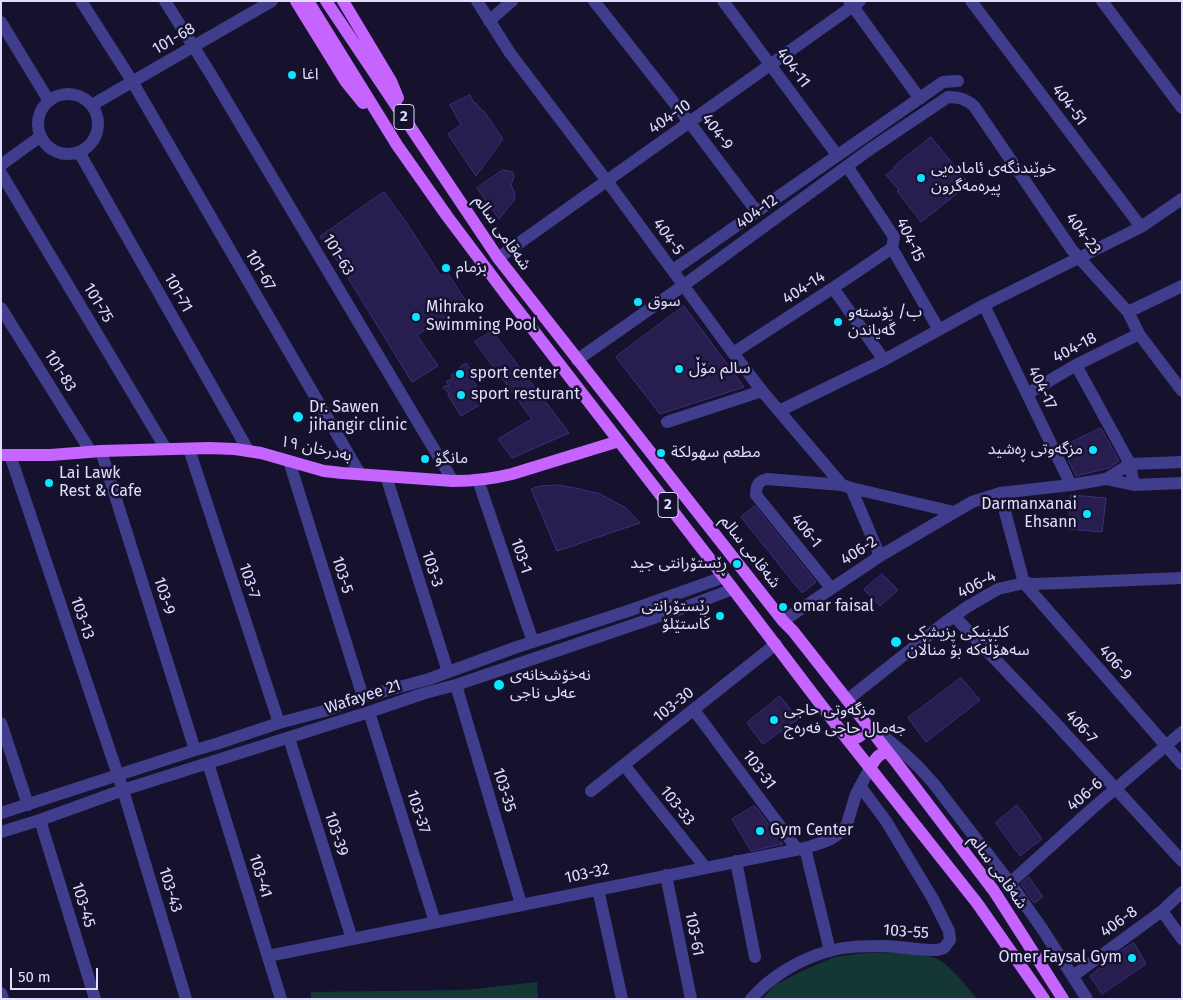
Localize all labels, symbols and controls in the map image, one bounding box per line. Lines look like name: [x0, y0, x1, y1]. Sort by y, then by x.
street label: 101-68: [149, 19, 199, 59]
street label: 404-11: [772, 44, 814, 92]
place label: اغا: [302, 65, 319, 85]
marker: اغا: [286, 69, 298, 81]
street label: 404-51: [1047, 81, 1091, 129]
street label: 404-10: [645, 96, 695, 138]
road number: 2: [394, 104, 414, 130]
street label: 404-9: [697, 110, 737, 154]
place label: خوێندنگەی ئامادەیی پیرەمەگرون: [931, 159, 1056, 197]
marker: خوێندنگەی ئامادەیی پیرەمەگرون: [915, 172, 927, 184]
street label: 404-12: [733, 191, 781, 233]
street label: شەقامی سالم: [469, 192, 535, 274]
street label: 404-23: [1061, 209, 1105, 259]
street label: 404-5: [648, 215, 688, 259]
street label: 404-15: [892, 215, 928, 265]
street label: 101-63: [318, 231, 358, 279]
street label: 101-67: [241, 246, 279, 294]
place label: بزمام: [456, 258, 487, 278]
marker: بزمام: [440, 262, 452, 274]
street label: 404-14: [779, 267, 829, 309]
street label: 101-71: [160, 270, 196, 316]
street label: 101-75: [79, 280, 117, 326]
place label: سوق: [648, 292, 680, 312]
marker: سوق: [632, 296, 644, 308]
place label: Mihrako Swimming Pool: [426, 298, 537, 336]
place label: ب/ پۆستەو گەیاندن: [848, 303, 922, 341]
marker: Mihrako Swimming Pool: [410, 311, 422, 323]
marker: ب/ پۆستەو گەیاندن: [832, 316, 844, 328]
street label: 404-18: [1050, 328, 1100, 368]
street label: 101-83: [40, 347, 80, 395]
place label: سالم مۆڵ: [689, 359, 751, 379]
marker: سالم مۆڵ: [673, 363, 685, 375]
street label: 404-17: [1023, 363, 1061, 413]
place label: sport center: [470, 364, 558, 384]
marker: sport center: [454, 368, 466, 380]
place label: sport resturant: [471, 385, 580, 405]
marker: sport resturant: [455, 389, 467, 401]
place label: Dr. Sawen jihangir clinic: [309, 398, 407, 436]
marker: Dr. Sawen jihangir clinic: [291, 410, 305, 424]
street label: بەدرخان ١٩: [279, 432, 353, 466]
place label: مزگەوتی ڕەشید: [988, 440, 1083, 460]
place label: مطعم سهولكة: [671, 443, 761, 463]
marker: مزگەوتی ڕەشید: [1087, 444, 1099, 456]
marker: مطعم سهولكة: [655, 447, 667, 459]
place label: مانگۆ: [435, 449, 468, 469]
marker: مانگۆ: [419, 453, 431, 465]
place label: Lai Lawk Rest & Cafe: [59, 464, 142, 502]
marker: Lai Lawk Rest & Cafe: [43, 477, 55, 489]
road number: 2: [658, 492, 678, 518]
place label: Darmanxanai Ehsann: [981, 495, 1077, 533]
marker: Darmanxanai Ehsann: [1081, 508, 1093, 520]
street label: 406-1: [787, 510, 825, 552]
street label: شەقامی سالم: [716, 512, 784, 592]
street label: 406-2: [837, 532, 881, 570]
street label: 103-1: [506, 536, 536, 576]
street label: 103-3: [417, 548, 447, 590]
street label: 103-5: [327, 554, 357, 596]
place label: ڕێستۆرانتی جید: [630, 554, 727, 574]
marker: ڕێستۆرانتی جید: [731, 558, 743, 570]
street label: 103-7: [234, 561, 264, 601]
street label: 406-4: [954, 567, 1000, 603]
street label: 103-9: [149, 575, 179, 617]
street label: 103-13: [66, 594, 98, 642]
place label: ڕێستۆرانتی کاستێلۆ: [641, 597, 710, 635]
place label: omar faisal: [793, 597, 874, 617]
marker: omar faisal: [777, 601, 789, 613]
marker: ڕێستۆرانتی کاستێلۆ: [714, 610, 726, 622]
place label: کلینیکی پزیشکی سەهۆڵەکە بۆ مناڵان: [907, 623, 1030, 661]
marker: کلینیکی پزیشکی سەهۆڵەکە بۆ مناڵان: [889, 635, 903, 649]
street label: 406-9: [1094, 641, 1136, 685]
place label: نەخۆشخانەی عەلی ناجی: [510, 666, 591, 704]
street label: Wafayee 21: [323, 676, 403, 718]
marker: نەخۆشخانەی عەلی ناجی: [492, 678, 506, 692]
street label: 103-30: [650, 683, 698, 727]
place label: مزگه‌وتی حاجی جەمال حاجی فەرەج: [784, 701, 906, 739]
street label: 406-7: [1061, 706, 1101, 748]
marker: مزگه‌وتی حاجی جەمال حاجی فەرەج: [768, 714, 780, 726]
street label: 103-31: [738, 747, 780, 793]
street label: 103-35: [488, 766, 520, 814]
street label: 406-6: [1063, 774, 1107, 816]
street label: 103-33: [656, 782, 698, 830]
street label: 103-37: [402, 788, 434, 836]
street label: 103-39: [320, 809, 352, 859]
place label: Gym Center: [770, 821, 853, 841]
marker: Gym Center: [754, 825, 766, 837]
street label: شەقامی سالم: [965, 831, 1031, 913]
street label: 103-41: [244, 852, 276, 900]
street label: 103-32: [563, 860, 611, 888]
street label: 103-43: [154, 865, 186, 915]
street label: 103-45: [67, 880, 99, 930]
street label: 406-8: [1097, 902, 1141, 942]
street label: 103-61: [680, 910, 708, 958]
street label: 103-55: [882, 921, 930, 943]
place label: Omer Faysal Gym: [998, 948, 1122, 968]
marker: Omer Faysal Gym: [1126, 952, 1138, 964]
scale bar: [12, 958, 100, 990]
text: 50 m: [18, 968, 51, 986]

